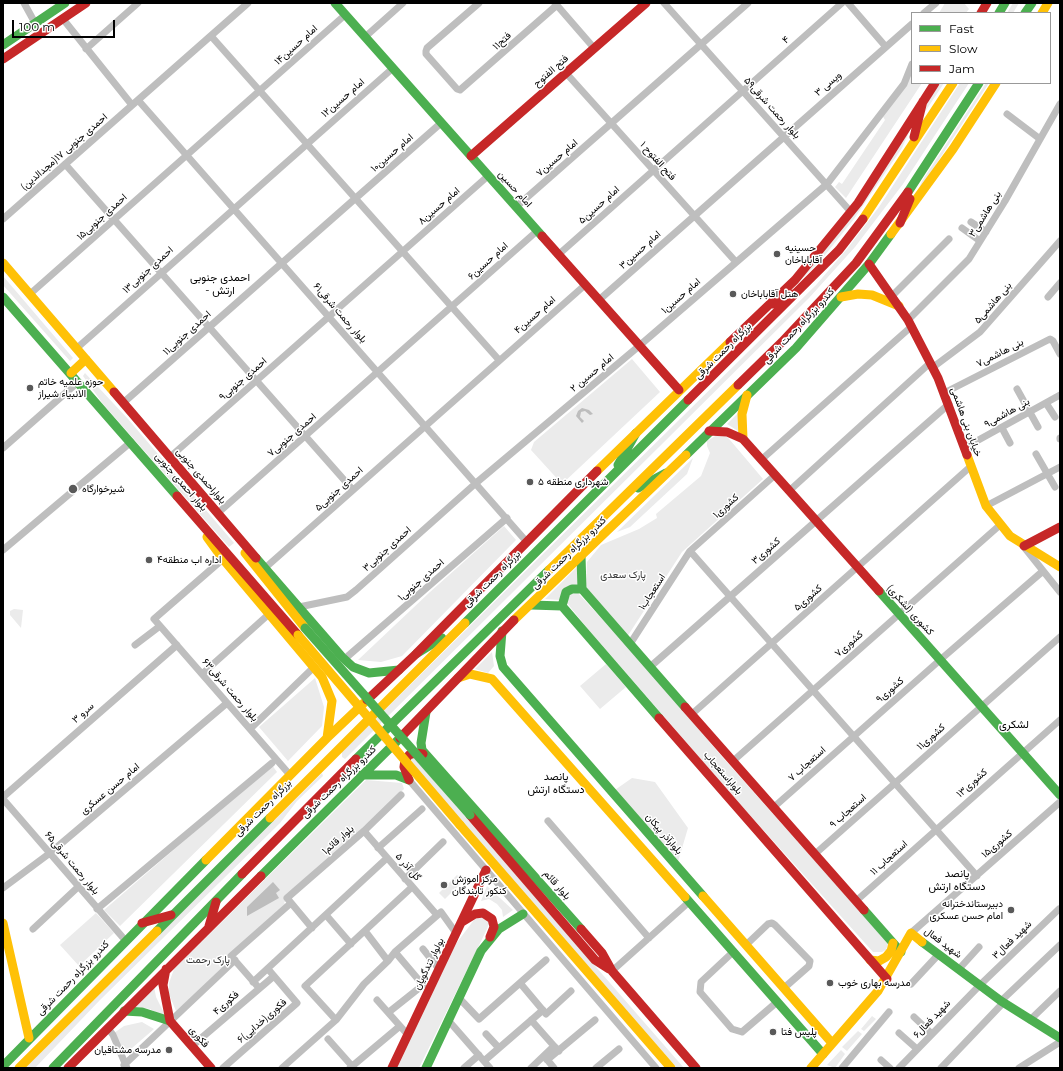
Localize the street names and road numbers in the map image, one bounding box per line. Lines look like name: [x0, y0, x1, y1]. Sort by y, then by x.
street label: امام حسین۱۴: [272, 23, 320, 67]
street label: ۱۱فتح: [490, 30, 514, 52]
street label: ۴: [780, 34, 792, 46]
street label: فتح الفتوح: [531, 53, 571, 89]
street label: ویسی ۳: [812, 69, 844, 99]
street label: ۵۹بلوار رحمت شرقی: [741, 75, 803, 141]
street label: امام حسین۱۲: [319, 76, 367, 120]
street label: احمدی جنوبی ۱۷(مجدالدین): [18, 111, 110, 193]
street label: امام حسین۱۰: [368, 131, 416, 175]
street label: امام حسین۷: [534, 137, 580, 179]
street label: فتح الفتوح ۱: [637, 139, 679, 183]
street label: امام حسین: [495, 168, 535, 210]
street label: امام حسین۵: [576, 183, 622, 227]
street label: امام حسین۸: [416, 185, 462, 227]
street label: بنی هاشمی۳: [966, 189, 1004, 239]
street label: احمدی جنوبی۱۵: [74, 191, 130, 243]
street label: امام حسین۳: [617, 228, 663, 272]
street label: امام حسین۶: [465, 240, 511, 282]
street label: احمدی جنوبی۱۳: [120, 244, 176, 296]
street label: امام حسین۱: [659, 276, 703, 316]
street label: بلوار رحمت شرقی۶۱: [311, 280, 369, 346]
street label: بنی هاشمی۵: [972, 280, 1014, 326]
street label: کندرو بزرگراه رحمت شرقی: [761, 286, 837, 366]
street label: امام حسین۴: [512, 294, 558, 336]
street label: احمدی جنوبی۱۱: [161, 308, 213, 358]
street label: بزرگراه رحمت شرقی: [692, 320, 754, 382]
street label: بنی هاشمی۷: [974, 336, 1026, 370]
street label: ۲ امام حسین: [568, 351, 616, 395]
street label: احمدی جنوبی۹: [217, 355, 269, 403]
street label: خیابان بنی هاشمی: [948, 386, 984, 458]
street label: بنی هاشمی۹: [982, 396, 1032, 430]
street label: احمدی جنوبی۷: [265, 411, 319, 459]
street label: بلواراحمدی جنوبی: [173, 446, 229, 506]
street label: بلوار احمدی جنوبی: [152, 450, 210, 514]
street label: احمدی جنوبی۵: [312, 464, 366, 514]
street label: ۱کشوری: [711, 491, 741, 521]
street label: کندرو بزرگراه رحمت شرقی: [529, 514, 609, 592]
street label: احمدی جنوبی۳: [360, 524, 414, 574]
street label: ۳کشوری: [749, 535, 783, 567]
street label: بزرگراه رحمت شرقی: [461, 548, 523, 610]
street label: احمدی جنوبی۱: [395, 557, 447, 603]
street label: استعجاب۱: [636, 572, 668, 612]
street label: ۵کشوری: [791, 582, 825, 614]
street label: کشوری (لشکری): [884, 582, 936, 638]
street label: ۷کشوری: [832, 628, 866, 660]
street label: بلوار رحمت شرقی۶۳: [199, 656, 261, 724]
street label: ۹کشوری: [874, 675, 906, 705]
street label: سرو ۳: [70, 700, 96, 726]
street label: ۱۱کشوری: [914, 721, 948, 753]
street label: کندرو بزرگراه رحمت شرقی: [299, 743, 379, 821]
street label: استعجاب ۷: [786, 744, 828, 784]
street label: بلواراستعجاب: [701, 749, 745, 797]
street label: امام حسن عسکری: [78, 761, 142, 817]
street label: ۱۳کشوری: [954, 766, 990, 800]
street label: بزرگراه رحمت شرقی: [232, 777, 294, 839]
street label: استعجاب ۹: [827, 791, 869, 831]
street label: بلوارآذر پیکان: [643, 811, 685, 857]
street label: بلوار قائم۱: [320, 823, 356, 857]
street label: کشوری۱۵: [979, 827, 1015, 861]
street label: بلوار رحمت شرقی۶۵: [42, 829, 102, 897]
street label: استعجاب ۱۱: [868, 838, 910, 878]
street label: گل آذر ۵: [393, 851, 423, 883]
street label: بلوار قائم: [541, 868, 573, 902]
street label: شهید فعال۳: [990, 918, 1034, 962]
street label: شهید فعال: [922, 925, 964, 961]
street label: بولوار تندگویان: [411, 936, 447, 992]
street label: کندرو بزرگراه رحمت شرقی: [34, 938, 112, 1018]
street label: فکوری۴: [211, 989, 241, 1017]
street label: ۶فکوری(خدایی): [235, 996, 289, 1046]
street label: شهید فعال۶: [911, 997, 953, 1041]
street label: فکوری: [186, 1024, 212, 1050]

